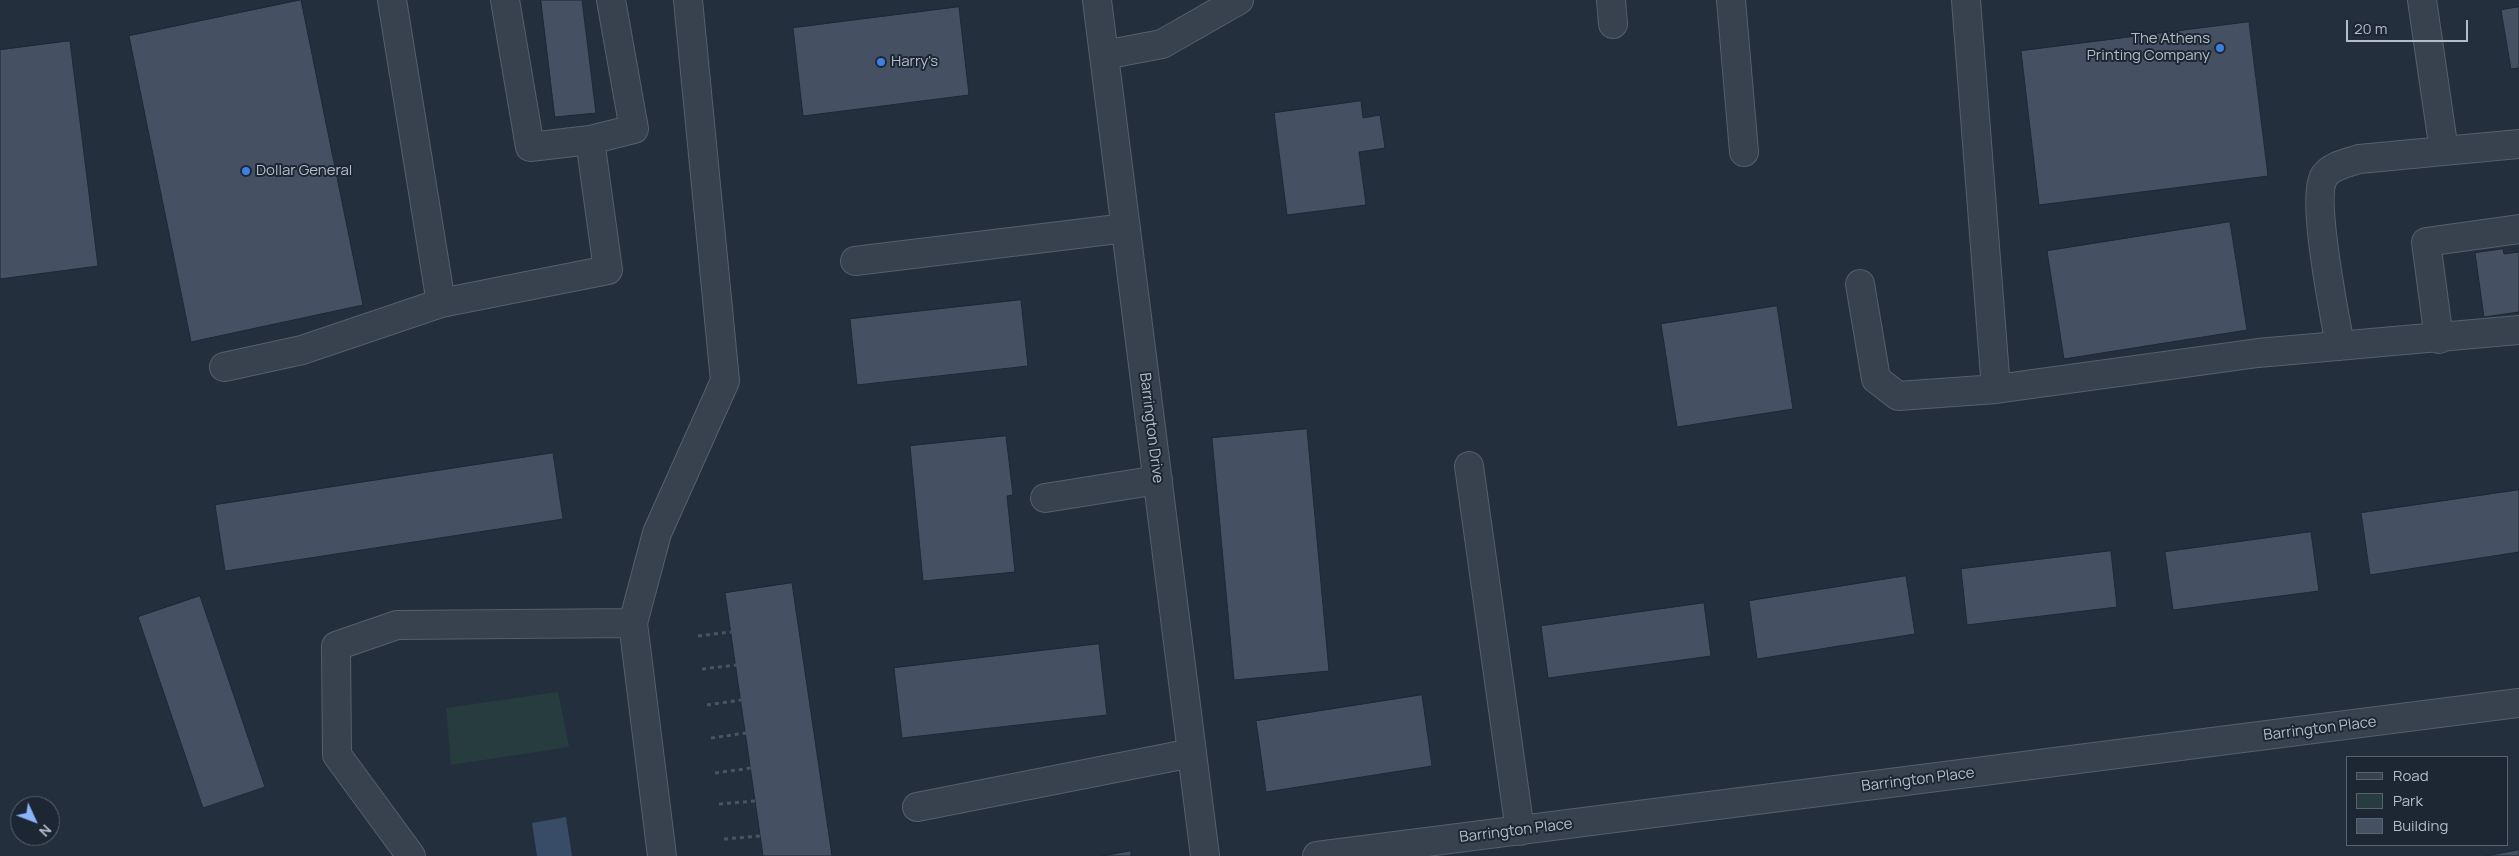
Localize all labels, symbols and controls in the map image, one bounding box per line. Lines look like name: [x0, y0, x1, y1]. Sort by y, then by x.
scale bar: [2349, 10, 2472, 42]
text: 20 m: [2354, 18, 2387, 39]
place label: The Athens Printing Company: [2087, 30, 2210, 65]
marker: The Athens Printing Company: [2214, 42, 2226, 54]
place label: Harry's: [891, 53, 938, 71]
marker: Harry's: [875, 56, 887, 68]
place label: Dollar General: [256, 162, 352, 180]
marker: Dollar General: [240, 165, 252, 177]
street label: Barrington Drive: [1135, 372, 1167, 484]
street label: Barrington Place: [2262, 713, 2378, 745]
legend: [2346, 756, 2509, 846]
street label: Barrington Place: [1860, 764, 1976, 796]
text: Road: [2393, 765, 2429, 786]
text: Park: [2393, 790, 2423, 811]
north arrow: [10, 796, 60, 846]
street label: Barrington Place: [1458, 815, 1574, 847]
text: Building: [2393, 815, 2448, 836]
text: N: [35, 821, 56, 841]

